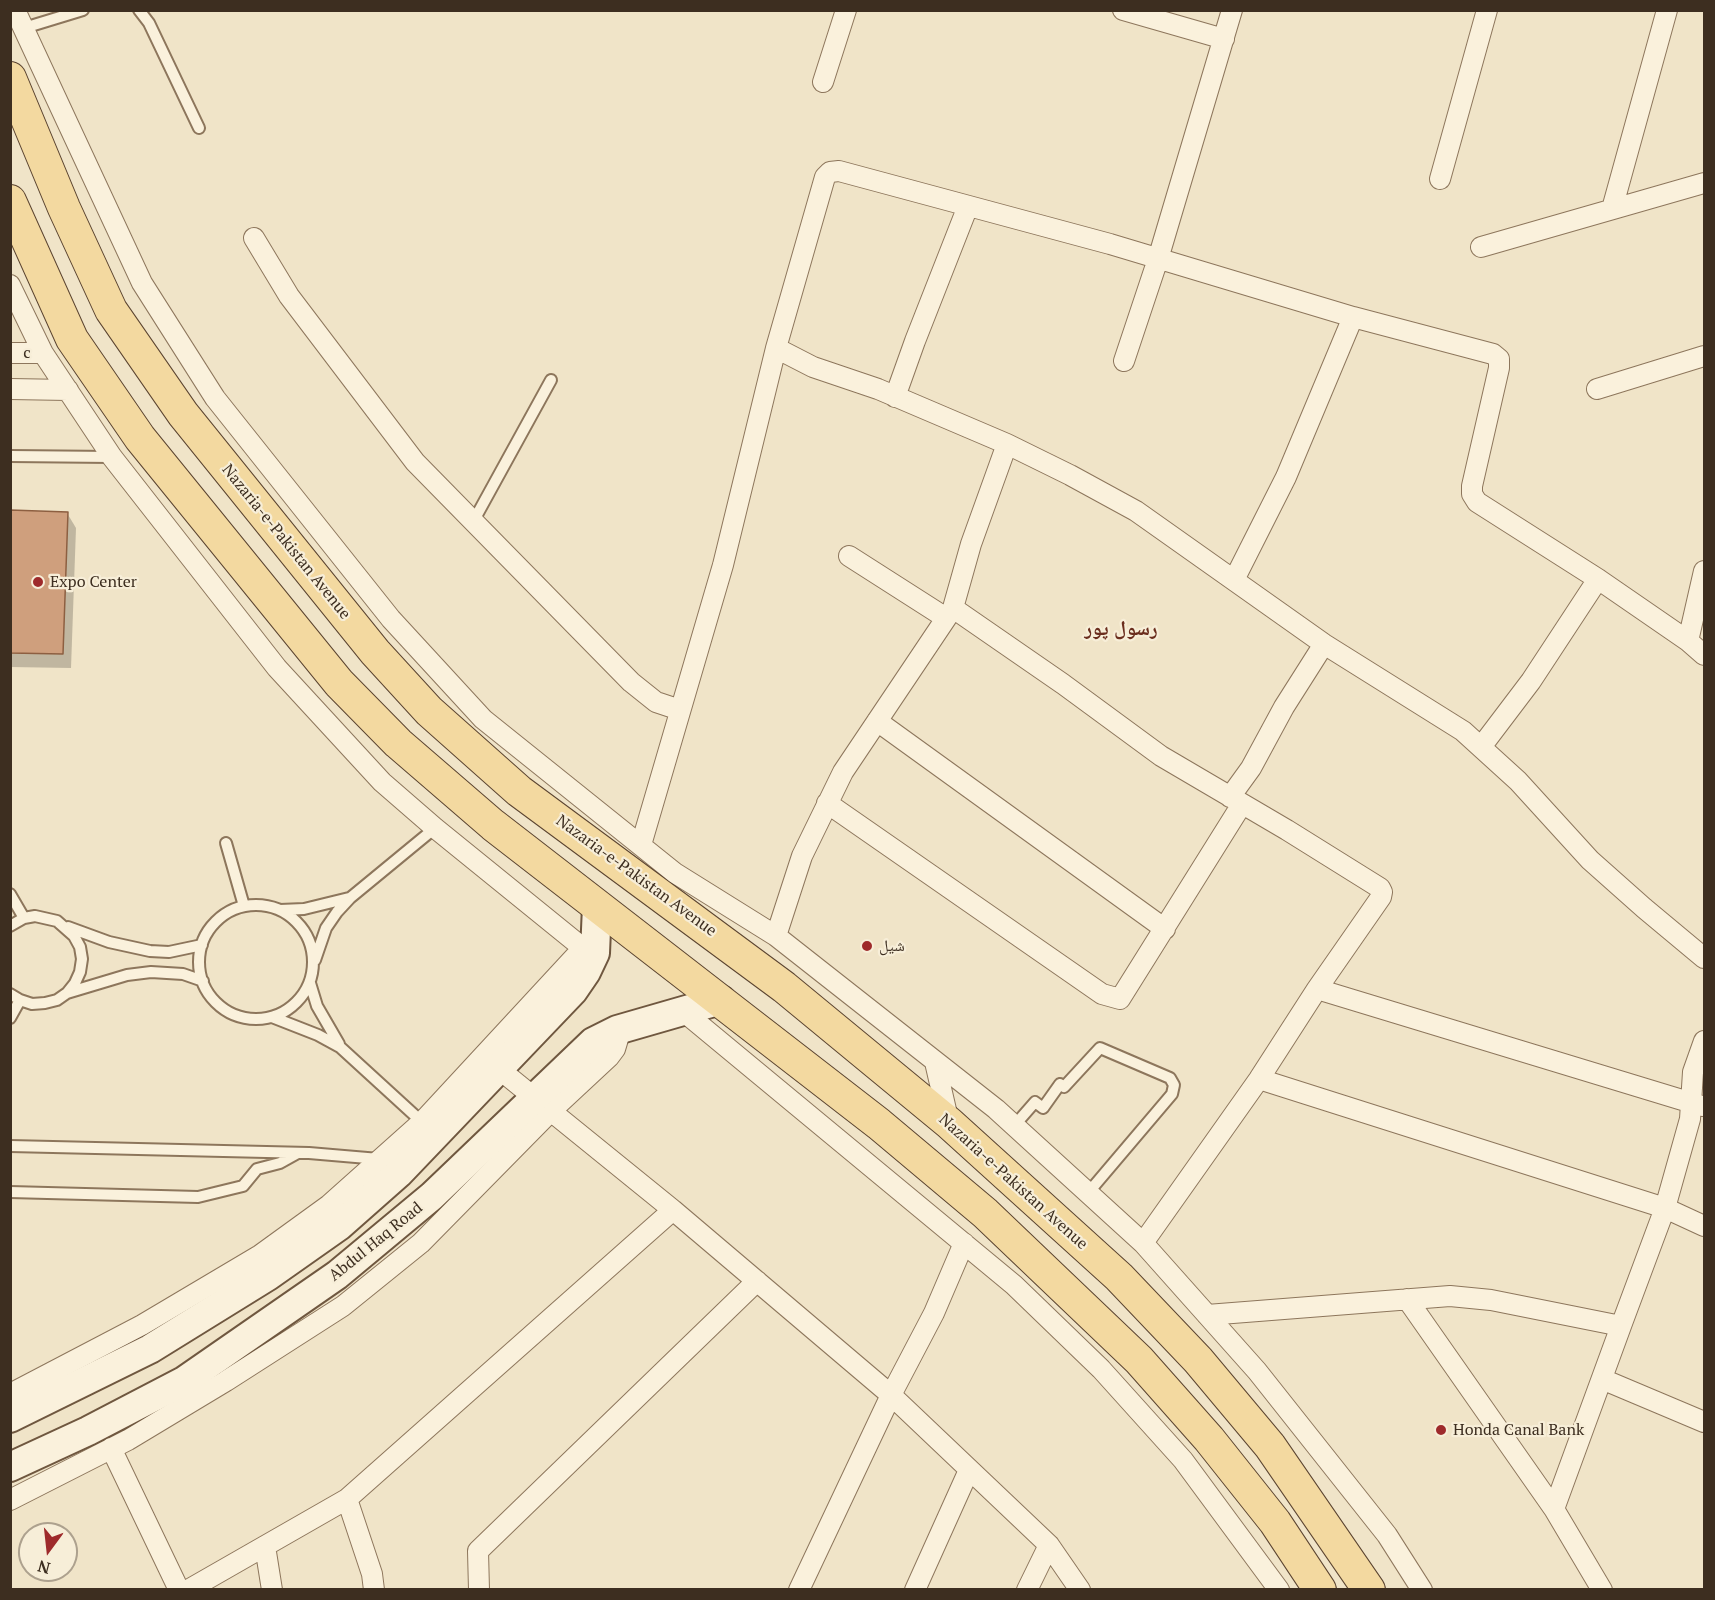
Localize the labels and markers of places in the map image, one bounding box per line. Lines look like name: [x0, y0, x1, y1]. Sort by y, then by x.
place label: Expo Center: [50, 572, 137, 592]
marker: Expo Center: [31, 575, 45, 589]
place label: شیل: [879, 936, 905, 956]
marker: شیل: [860, 939, 874, 953]
place label: Honda Canal Bank: [1453, 1420, 1584, 1440]
marker: Honda Canal Bank: [1434, 1423, 1448, 1437]

